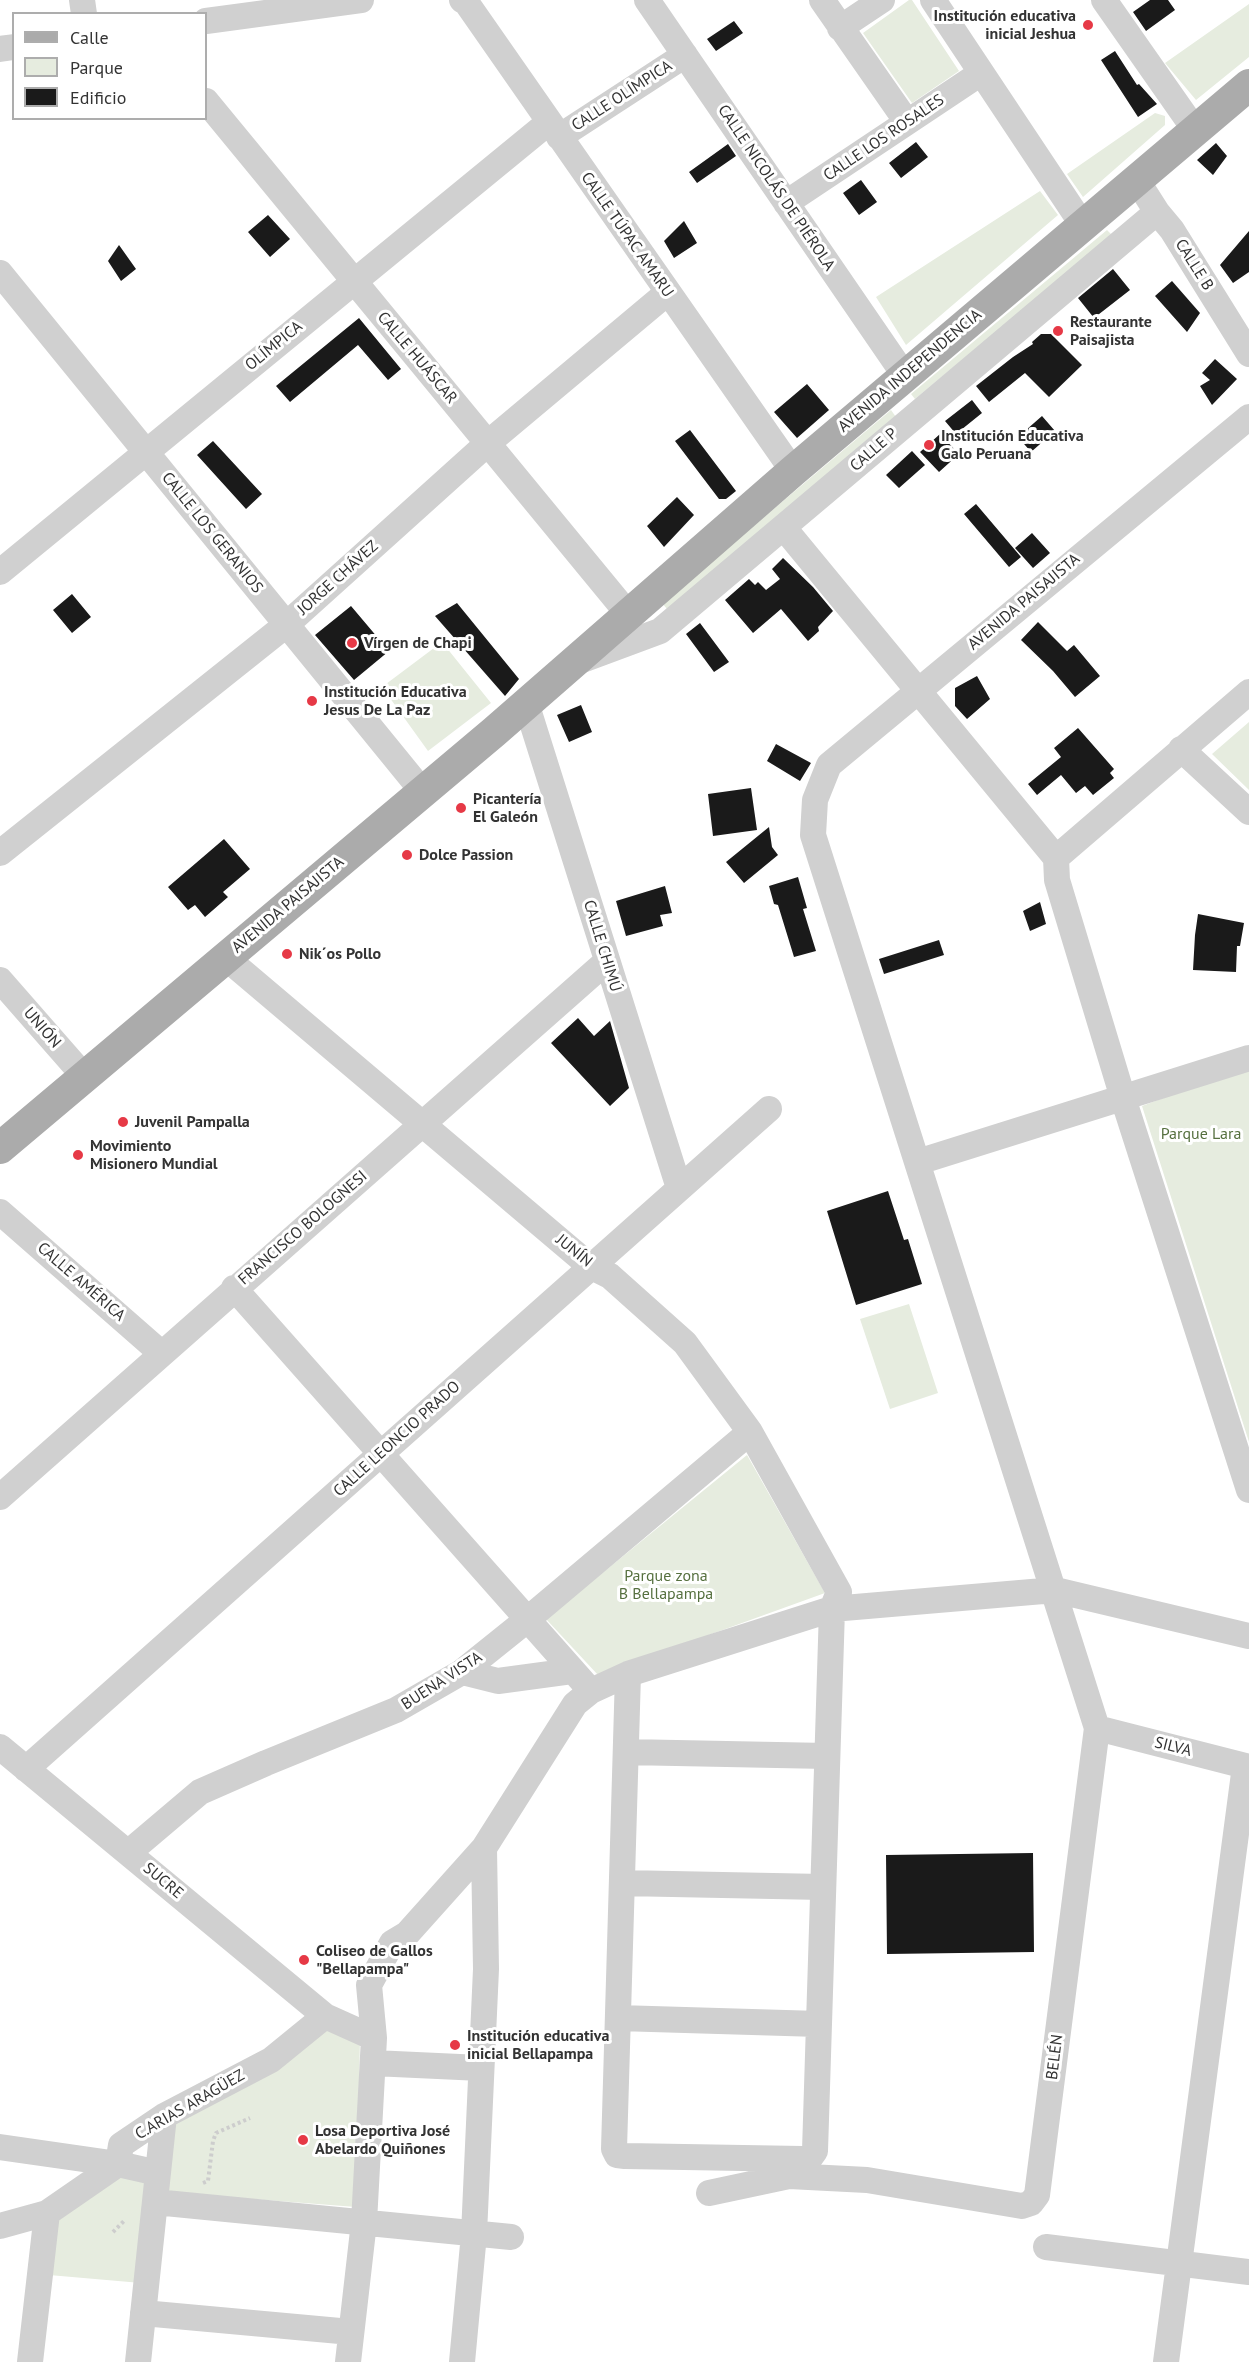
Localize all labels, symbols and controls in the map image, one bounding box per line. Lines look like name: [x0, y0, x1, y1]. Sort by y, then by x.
place label: Institución educativa inicial Jeshua: [934, 6, 1076, 44]
legend: [12, 12, 207, 120]
marker: Institución educativa inicial Jeshua: [1081, 18, 1095, 32]
text: Calle: [70, 26, 109, 49]
text: Parque: [70, 56, 123, 79]
street label: CALLE OLÍMPICA: [568, 56, 676, 136]
text: Edificio: [70, 86, 126, 109]
street label: CALLE LOS ROSALES: [820, 91, 948, 185]
street label: CALLE NICOLÁS DE PIÉROLA: [713, 101, 839, 275]
street label: CALLE TÚPAC AMARU: [577, 169, 677, 301]
street label: CALLE B: [1171, 236, 1217, 294]
street label: AVENIDA INDEPENDENCIA: [834, 305, 986, 437]
street label: CALLE HUÁSCAR: [373, 308, 461, 408]
place label: Restaurante Paisajista: [1070, 312, 1152, 350]
street label: OLÍMPICA: [241, 317, 307, 375]
marker: Restaurante Paisajista: [1051, 324, 1065, 338]
street label: CALLE P: [846, 424, 902, 476]
place label: Institución Educativa Galo Peruana: [941, 426, 1084, 464]
marker: Institución Educativa Galo Peruana: [922, 438, 936, 452]
street label: CALLE LOS GERANIOS: [157, 469, 267, 597]
street label: JORGE CHÁVEZ: [294, 537, 382, 619]
street label: AVENIDA PAISAJISTA: [964, 550, 1084, 654]
place label: Vírgen de Chapi: [364, 633, 472, 653]
marker: Vírgen de Chapi: [345, 636, 359, 650]
place label: Institución Educativa Jesus De La Paz: [324, 682, 467, 720]
marker: Institución Educativa Jesus De La Paz: [305, 694, 319, 708]
place label: Picantería El Galeón: [473, 789, 542, 827]
marker: Picantería El Galeón: [454, 801, 468, 815]
place label: Dolce Passion: [419, 845, 513, 865]
marker: Dolce Passion: [400, 848, 414, 862]
street label: AVENIDA PAISAJISTA: [228, 853, 348, 957]
street label: CALLE CHIMÚ: [579, 898, 625, 994]
place label: Nik´os Pollo: [299, 944, 381, 964]
marker: Nik´os Pollo: [280, 947, 294, 961]
street label: UNIÓN: [19, 1004, 65, 1052]
place label: Juvenil Pampalla: [135, 1112, 250, 1132]
marker: Juvenil Pampalla: [116, 1115, 130, 1129]
park label: Parque Lara: [1161, 1124, 1241, 1144]
place label: Movimiento Misionero Mundial: [90, 1136, 218, 1174]
marker: Movimiento Misionero Mundial: [71, 1148, 85, 1162]
street label: FRANCISCO BOLOGNESI: [235, 1167, 371, 1289]
street label: JUNÍN: [552, 1231, 596, 1271]
street label: CALLE AMÉRICA: [33, 1239, 129, 1325]
street label: CALLE LEONCIO PRADO: [330, 1377, 464, 1501]
park label: Parque zona B Bellapampa: [619, 1566, 713, 1604]
street label: BUENA VISTA: [398, 1648, 486, 1714]
street label: SILVA: [1152, 1733, 1194, 1761]
street label: SUCRE: [139, 1859, 187, 1903]
place label: Coliseo de Gallos "Bellapampa": [316, 1941, 433, 1979]
marker: Coliseo de Gallos "Bellapampa": [297, 1953, 311, 1967]
place label: Institución educativa inicial Bellapampa: [467, 2026, 609, 2064]
street label: BELÉN: [1043, 2033, 1067, 2081]
marker: Institución educativa inicial Bellapampa: [448, 2038, 462, 2052]
street label: C.ARIAS ARAGÜEZ: [132, 2066, 248, 2144]
place label: Losa Deportiva José Abelardo Quiñones: [315, 2121, 450, 2159]
marker: Losa Deportiva José Abelardo Quiñones: [296, 2133, 310, 2147]

